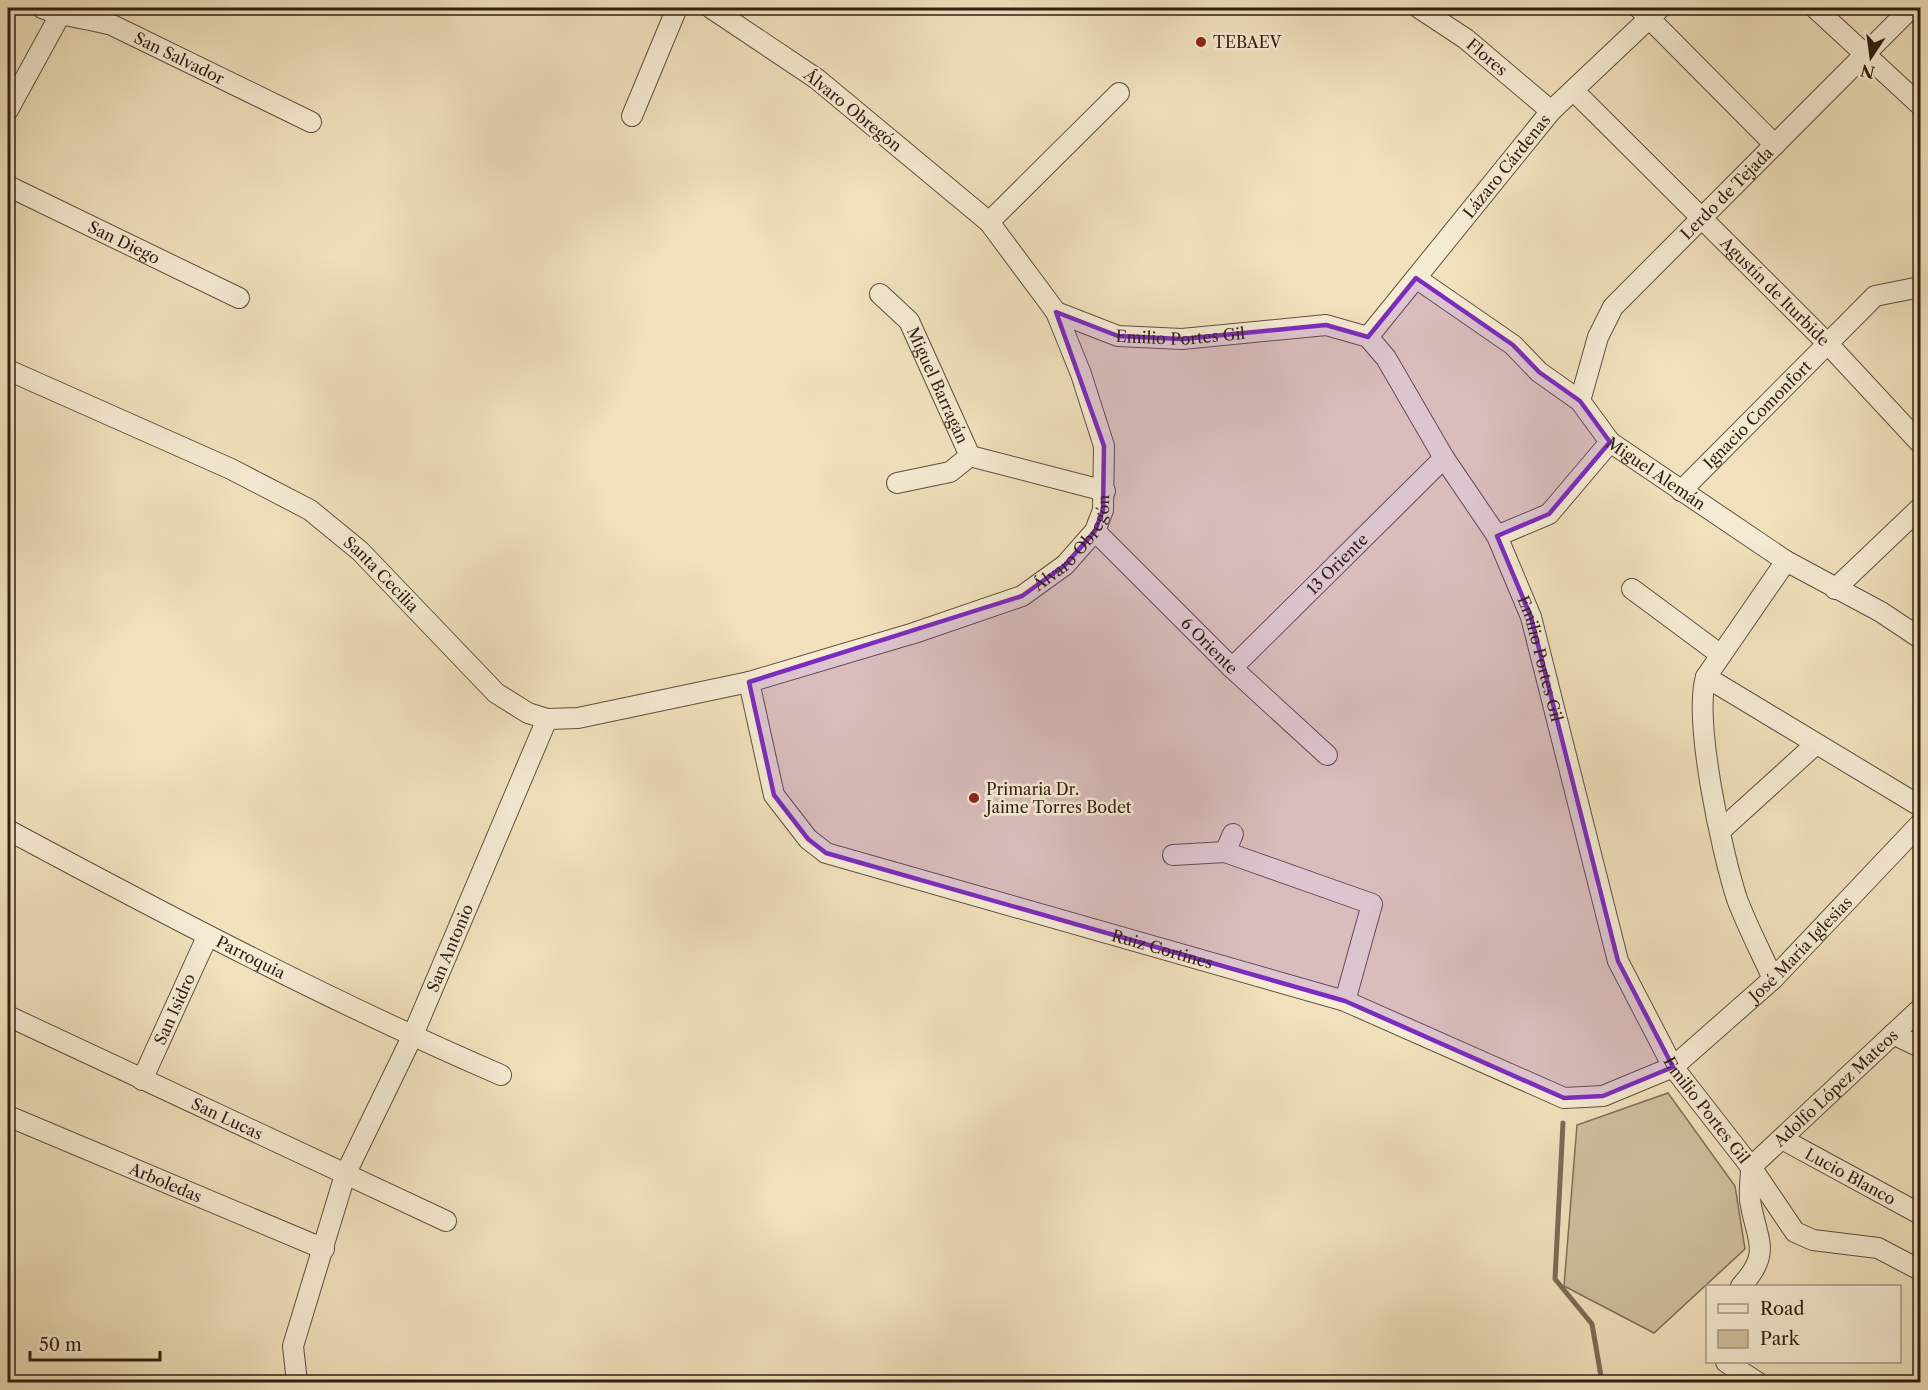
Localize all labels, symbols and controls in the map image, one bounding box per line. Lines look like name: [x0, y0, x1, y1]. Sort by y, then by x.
street label: San Salvador: [131, 27, 228, 88]
north arrow: [1841, 27, 1901, 87]
place label: TEBAEV: [1213, 32, 1282, 52]
street label: Flores: [1463, 34, 1512, 80]
marker: TEBAEV: [1194, 35, 1208, 49]
text: N: [1859, 60, 1877, 83]
street label: Álvaro Obregón: [799, 64, 906, 156]
street label: Lázaro Cárdenas: [1458, 110, 1554, 222]
street label: Lerdo de Tejada: [1676, 142, 1778, 244]
street label: San Diego: [85, 216, 163, 268]
street label: Agustín de Iturbide: [1716, 232, 1834, 350]
street label: Emilio Portes Gil: [1115, 323, 1246, 349]
street label: Miguel Barragán: [903, 324, 973, 447]
street label: Ignacio Comonfort: [1699, 356, 1816, 473]
street label: Miguel Alemán: [1603, 432, 1710, 514]
street label: Álvaro Obregón: [1028, 494, 1113, 595]
street label: 13 Oriente: [1302, 529, 1372, 599]
street label: Santa Cecilia: [340, 532, 423, 617]
street label: Emilio Portes Gil: [1513, 593, 1567, 724]
street label: 6 Oriente: [1177, 613, 1242, 678]
place label: Primaria Dr. Jaime Torres Bodet: [983, 779, 1132, 817]
marker: Primaria Dr. Jaime Torres Bodet: [967, 791, 981, 805]
street label: José María Iglesias: [1742, 892, 1856, 1008]
street label: San Antonio: [422, 901, 477, 995]
street label: Ruiz Cortines: [1110, 925, 1215, 973]
street label: Parroquia: [213, 931, 289, 983]
street label: San Isidro: [149, 970, 199, 1048]
street label: Adolfo López Mateos: [1769, 1025, 1902, 1151]
street label: Emilio Portes Gil: [1659, 1053, 1754, 1167]
street label: San Lucas: [188, 1093, 266, 1144]
street label: Lucio Blanco: [1802, 1144, 1900, 1209]
street label: Arboledas: [125, 1158, 205, 1206]
legend: [1706, 1285, 1901, 1363]
text: Road: [1760, 1298, 1805, 1320]
scale bar: [30, 1324, 160, 1362]
text: Park: [1760, 1328, 1801, 1350]
text: 50 m: [39, 1334, 82, 1356]

